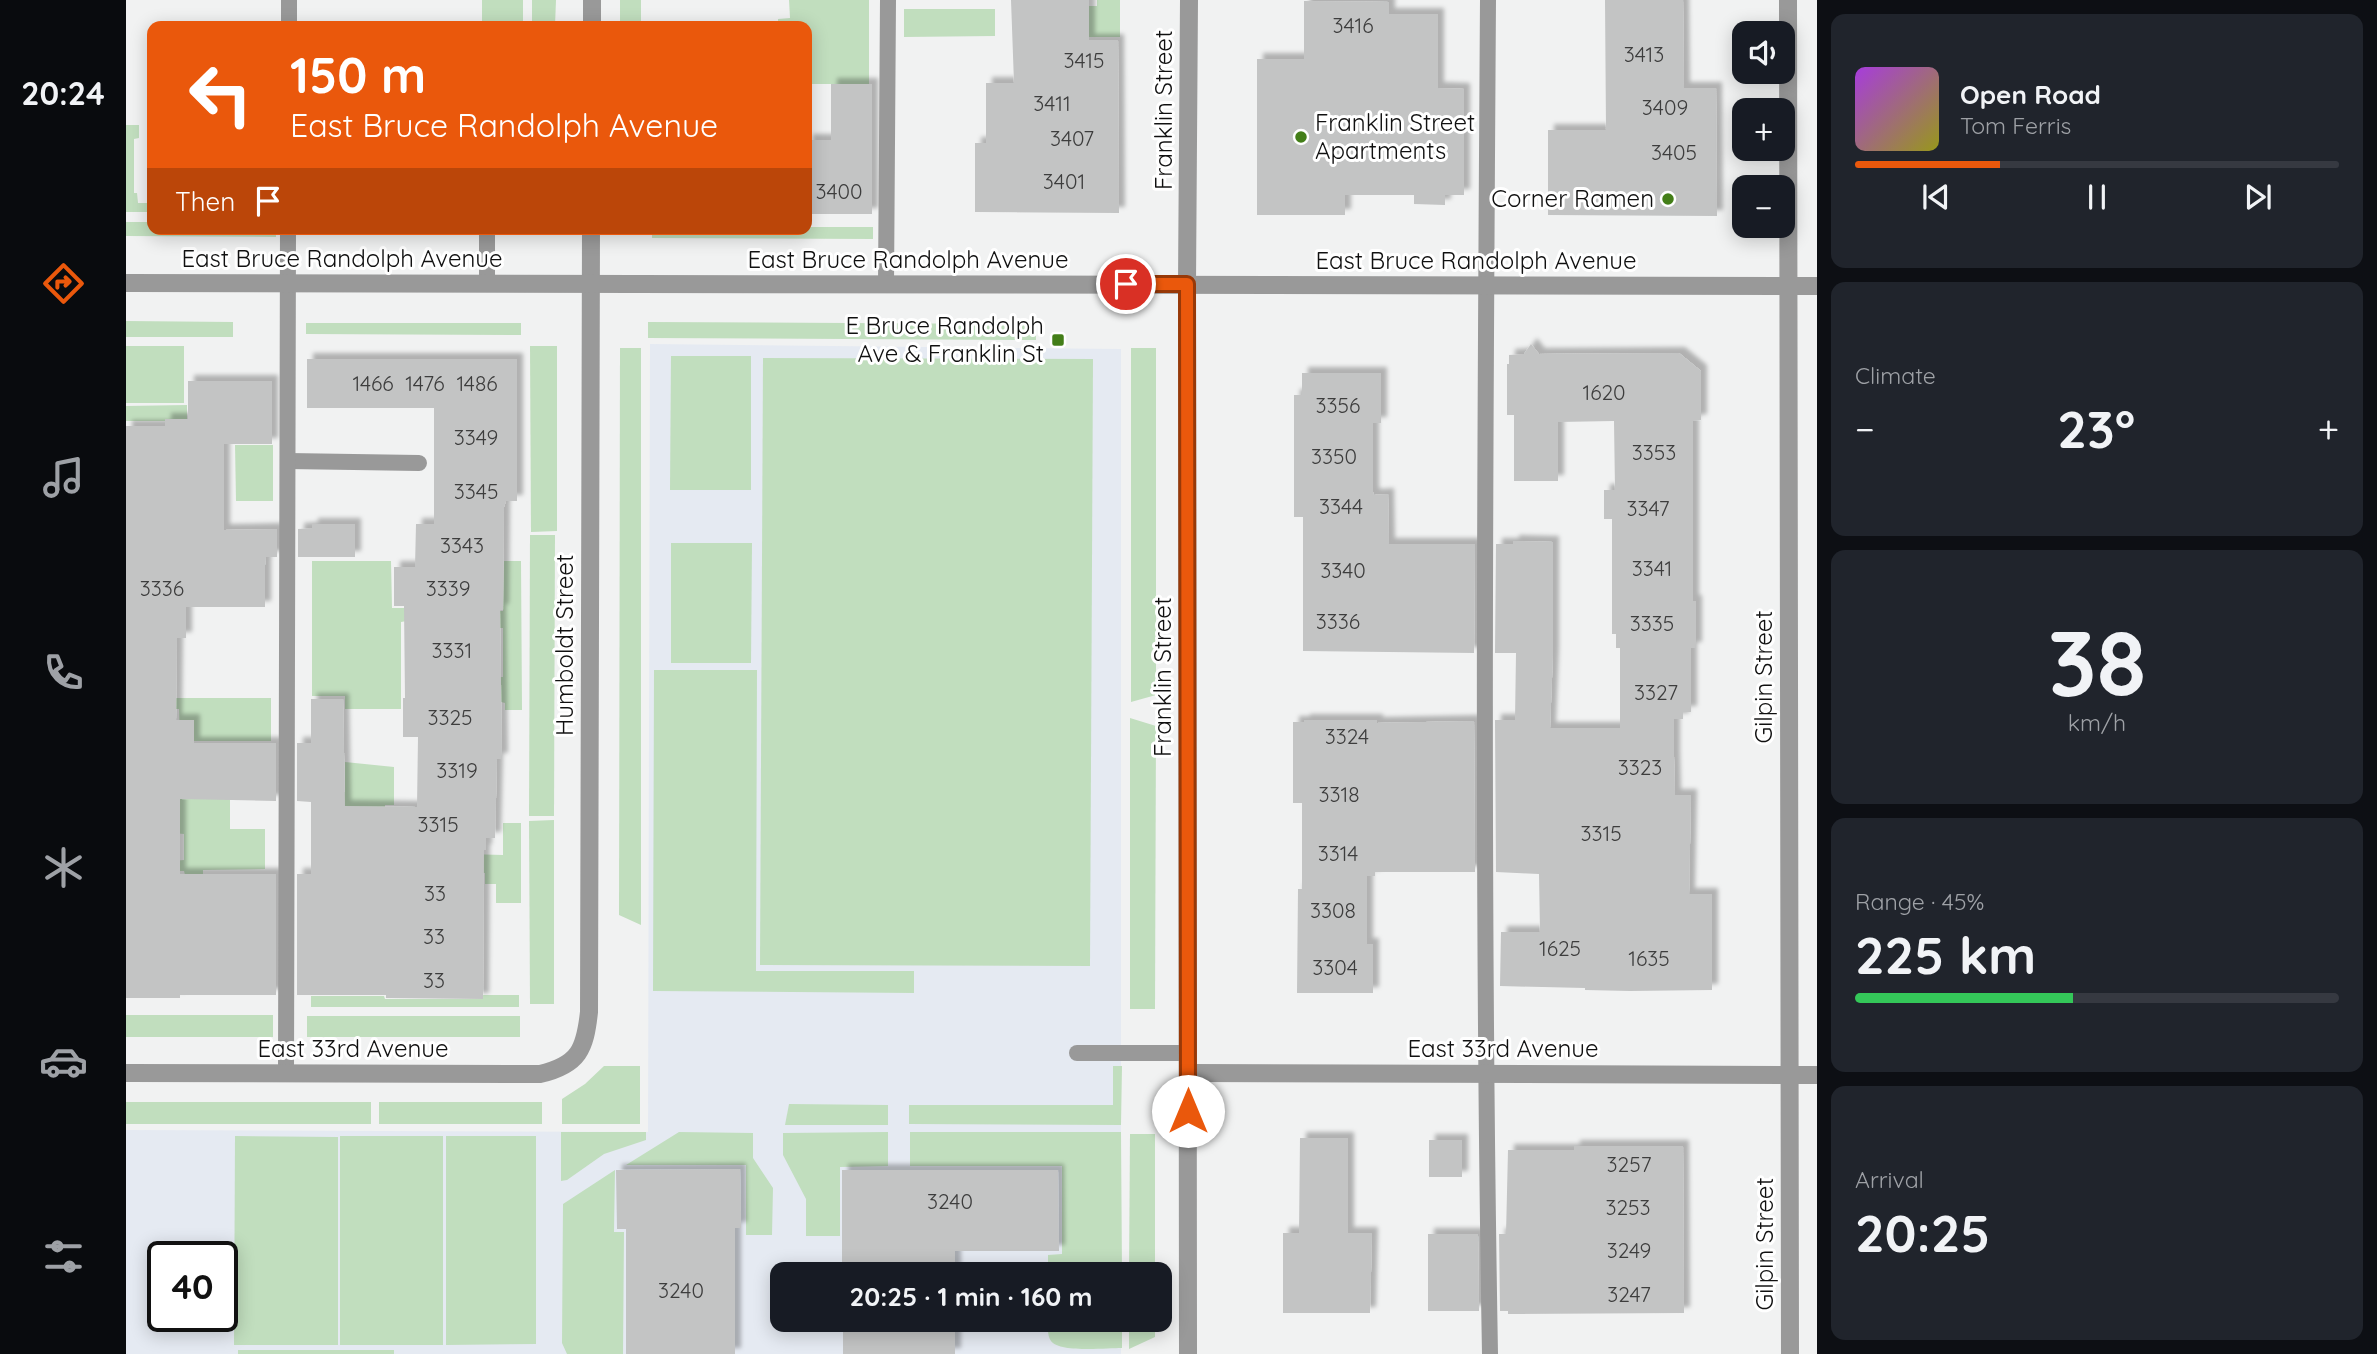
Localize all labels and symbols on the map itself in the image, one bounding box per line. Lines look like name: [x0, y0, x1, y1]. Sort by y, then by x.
house number: 3416: [1333, 12, 1373, 38]
street label: Franklin Street: [1148, 30, 1178, 190]
house number: 3413: [1624, 41, 1664, 67]
house number: 3415: [1063, 47, 1105, 73]
house number: 3411: [1033, 90, 1071, 116]
house number: 3409: [1642, 94, 1688, 120]
place label: Franklin Street Apartments: [1315, 107, 1475, 165]
house number: 3407: [1050, 125, 1094, 151]
marker: Franklin Street Apartments: [1293, 129, 1309, 145]
house number: 3405: [1651, 139, 1697, 165]
house number: 3401: [1043, 168, 1085, 194]
house number: 3400: [815, 178, 863, 204]
place label: Corner Ramen: [1491, 183, 1654, 213]
marker: Corner Ramen: [1660, 191, 1676, 207]
street label: East Bruce Randolph Avenue: [181, 243, 503, 273]
street label: East Bruce Randolph Avenue: [747, 244, 1069, 274]
street label: East Bruce Randolph Avenue: [1315, 245, 1637, 275]
pin: [1096, 254, 1156, 314]
place label: E Bruce Randolph Ave & Franklin St: [845, 310, 1044, 368]
marker: E Bruce Randolph Ave & Franklin St: [1050, 332, 1066, 348]
house number: 1466: [352, 370, 394, 396]
house number: 1476: [405, 370, 445, 396]
house number: 1486: [456, 370, 498, 396]
house number: 1620: [1582, 379, 1626, 405]
house number: 3356: [1316, 392, 1360, 418]
house number: 3349: [454, 424, 498, 450]
house number: 3353: [1632, 439, 1676, 465]
house number: 3350: [1311, 443, 1357, 469]
house number: 3345: [454, 478, 498, 504]
house number: 3344: [1319, 493, 1363, 519]
house number: 3347: [1626, 495, 1670, 521]
house number: 3343: [440, 532, 484, 558]
street label: Humboldt Street: [549, 554, 579, 736]
house number: 3341: [1632, 555, 1672, 581]
house number: 3340: [1320, 557, 1366, 583]
house number: 3336: [140, 575, 184, 601]
house number: 3339: [426, 575, 470, 601]
street label: Franklin Street: [1147, 597, 1177, 757]
house number: 3336: [1316, 608, 1360, 634]
house number: 3335: [1630, 610, 1674, 636]
street label: Gilpin Street: [1748, 610, 1778, 744]
house number: 3331: [432, 637, 472, 663]
house number: 3327: [1634, 679, 1678, 705]
house number: 3325: [427, 704, 473, 730]
house number: 3324: [1325, 723, 1369, 749]
house number: 3323: [1618, 754, 1662, 780]
house number: 3319: [436, 757, 478, 783]
house number: 3318: [1318, 781, 1360, 807]
house number: 3315: [417, 811, 459, 837]
house number: 3315: [1580, 820, 1622, 846]
house number: 3314: [1318, 840, 1358, 866]
house number: 33: [424, 880, 446, 906]
house number: 3308: [1310, 897, 1356, 923]
house number: 33: [423, 923, 445, 949]
house number: 1625: [1539, 935, 1581, 961]
house number: 1635: [1628, 945, 1670, 971]
house number: 3304: [1312, 954, 1358, 980]
house number: 33: [423, 967, 445, 993]
street label: East 33rd Avenue: [257, 1033, 449, 1063]
street label: East 33rd Avenue: [1407, 1033, 1599, 1063]
position arrow: [1151, 1074, 1225, 1148]
house number: 3257: [1607, 1151, 1652, 1177]
street label: Gilpin Street: [1749, 1177, 1779, 1311]
house number: 3240: [927, 1188, 973, 1214]
house number: 3253: [1605, 1194, 1651, 1220]
house number: 3249: [1607, 1237, 1651, 1263]
speed limit sign: 40: [147, 1241, 238, 1332]
house number: 3240: [658, 1277, 704, 1303]
house number: 3247: [1607, 1281, 1651, 1307]

